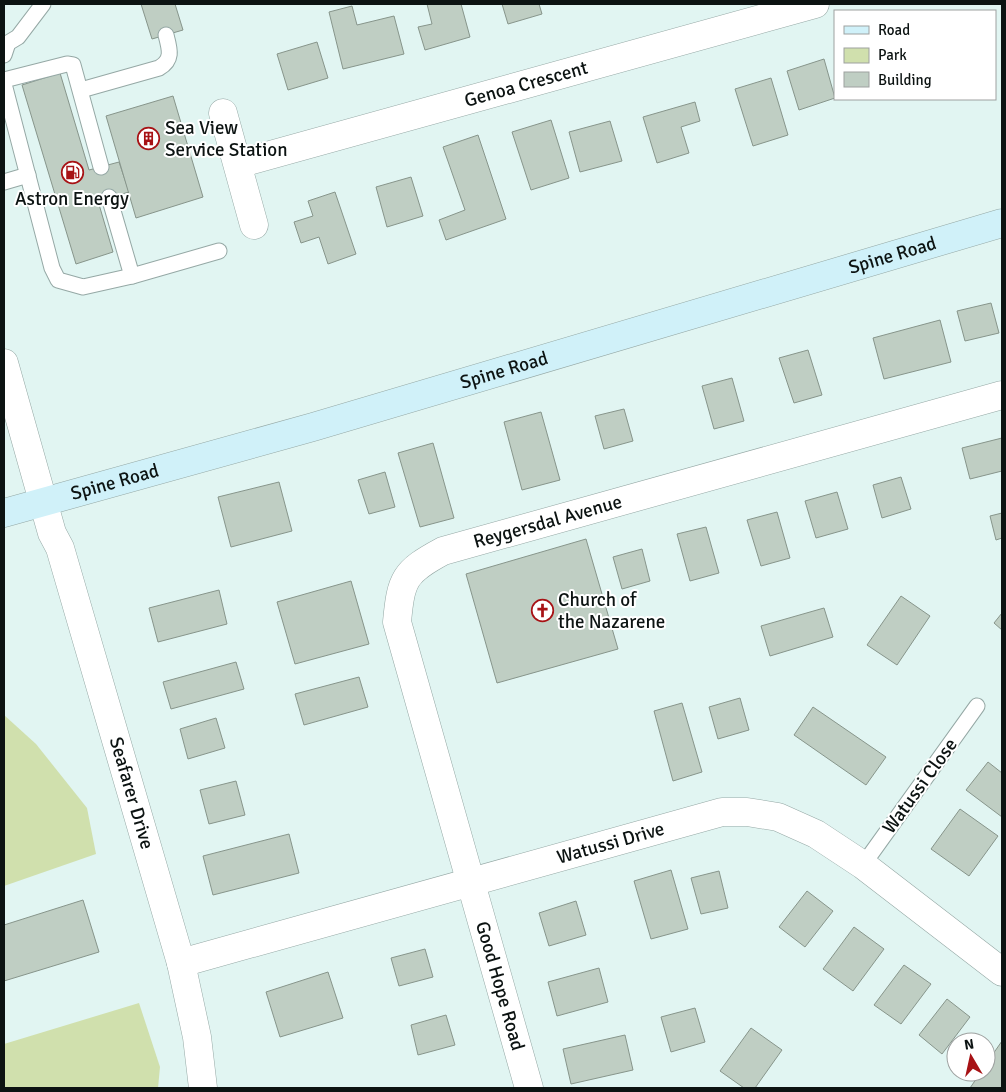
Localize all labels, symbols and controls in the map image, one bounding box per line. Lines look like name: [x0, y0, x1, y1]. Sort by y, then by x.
legend: [834, 10, 996, 100]
text: Road: [878, 21, 910, 39]
text: Park: [878, 46, 907, 64]
street label: Genoa Crescent: [462, 55, 591, 113]
text: Building: [878, 71, 932, 89]
place label: Sea View Service Station: [165, 116, 288, 162]
building icon: Sea View Service Station: [137, 127, 161, 151]
fuel station icon: Astron Energy: [60, 161, 84, 185]
place label: Astron Energy: [15, 187, 129, 211]
street label: Spine Road: [846, 231, 939, 280]
street label: Spine Road: [457, 346, 551, 395]
street label: Spine Road: [68, 458, 162, 506]
street label: Reygersdal Avenue: [471, 490, 625, 554]
place label: Church of the Nazarene: [558, 588, 665, 634]
church icon: Church of the Nazarene: [530, 599, 554, 623]
street label: Watussi Close: [877, 733, 963, 839]
street label: Seafarer Drive: [104, 734, 159, 852]
street label: Watussi Drive: [554, 817, 667, 870]
street label: Good Hope Road: [470, 919, 530, 1053]
north arrow: [946, 1032, 996, 1082]
text: N: [963, 1035, 975, 1054]

